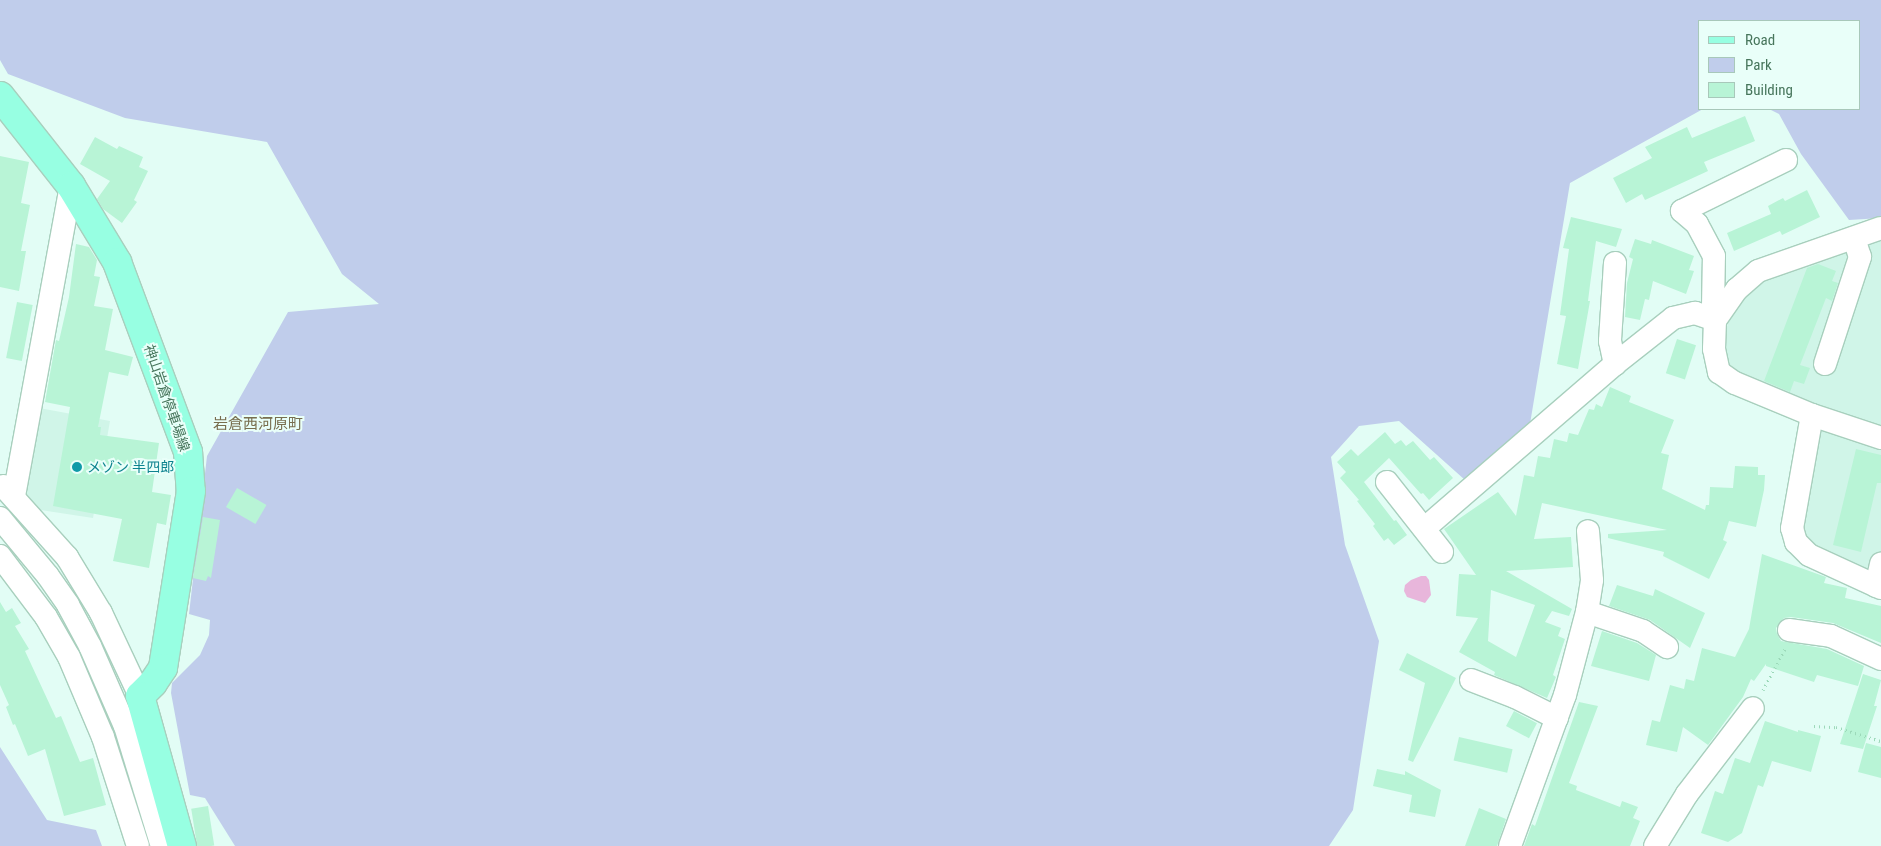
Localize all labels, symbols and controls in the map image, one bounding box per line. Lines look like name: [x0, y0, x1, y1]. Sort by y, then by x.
legend: [1698, 20, 1861, 110]
text: Road: [1745, 31, 1775, 49]
text: Park: [1745, 56, 1772, 74]
text: Building: [1745, 81, 1793, 99]
street label: 神山岩倉停車場線: [141, 342, 193, 454]
district label: 岩倉西河原町: [213, 416, 303, 434]
place label: メゾン 半四郎: [87, 459, 174, 475]
marker: メゾン 半四郎: [71, 461, 83, 473]

